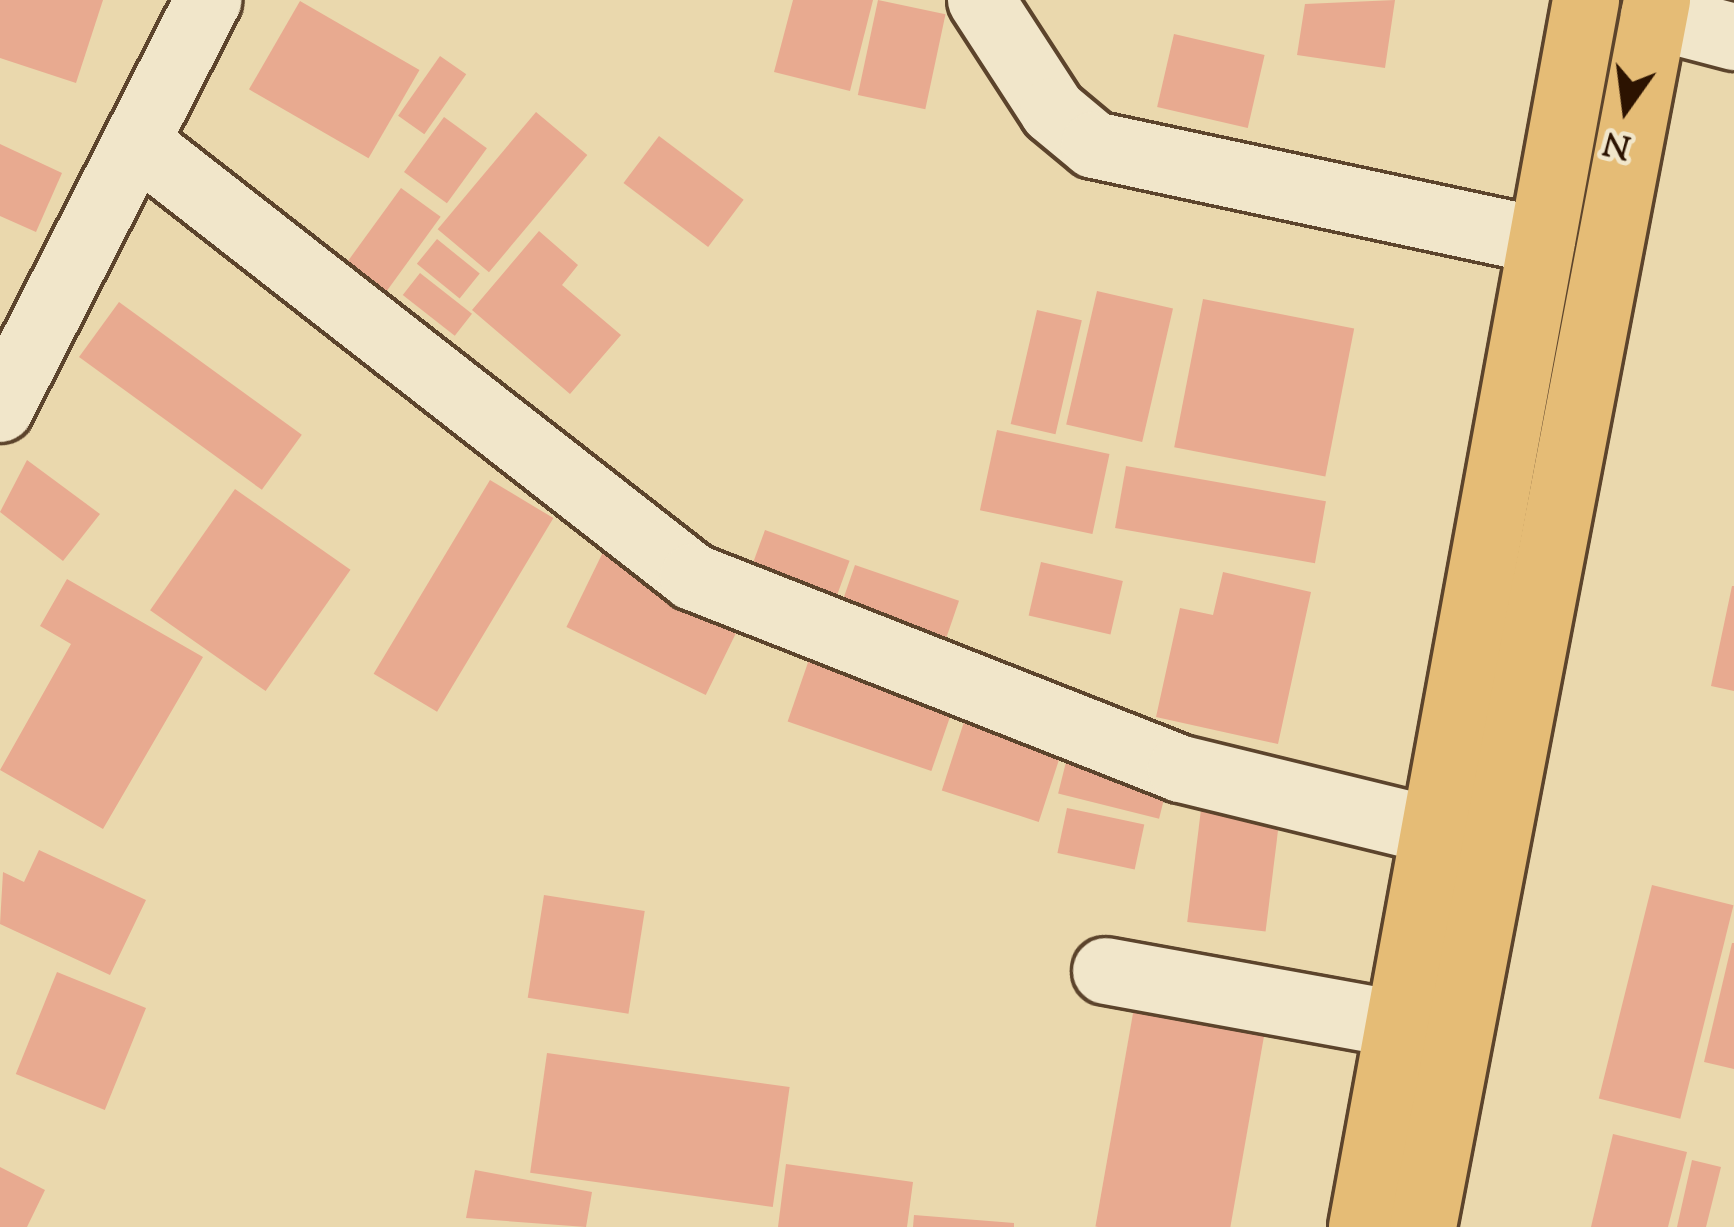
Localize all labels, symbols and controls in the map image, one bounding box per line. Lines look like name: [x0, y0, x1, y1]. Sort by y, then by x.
north arrow: [1566, 48, 1686, 168]
text: N: [1599, 116, 1636, 169]

